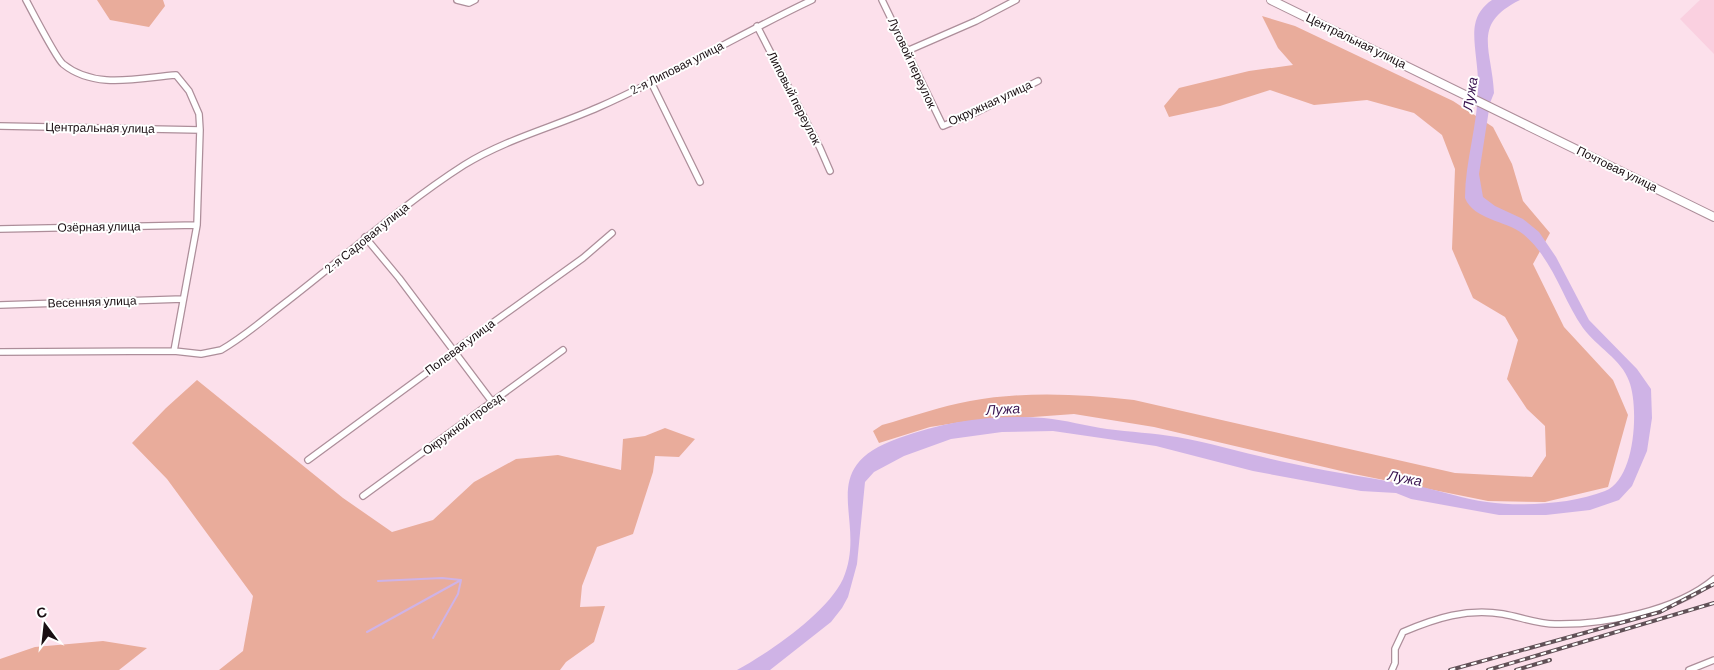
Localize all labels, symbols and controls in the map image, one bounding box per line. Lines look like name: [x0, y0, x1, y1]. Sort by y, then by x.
street label: Центральная улица: [1304, 10, 1409, 71]
street label: Луговой переулок: [885, 15, 940, 111]
street label: 2-я Липовая улица: [628, 37, 726, 98]
street label: Липовый переулок: [764, 48, 825, 148]
street label: Окружная улица: [946, 76, 1034, 128]
water label: Лужа: [1458, 76, 1481, 113]
street label: Центральная улица: [45, 119, 155, 136]
street label: Почтовая улица: [1574, 142, 1660, 195]
street label: 2-я Садовая улица: [322, 199, 412, 276]
street label: Озёрная улица: [57, 218, 141, 235]
street label: Весенняя улица: [47, 292, 137, 311]
street label: Полевая улица: [422, 315, 498, 378]
street label: Окружной проезд: [419, 389, 506, 458]
water label: Лужа: [984, 399, 1021, 418]
water label: Лужа: [1386, 466, 1424, 489]
north arrow: [20, 600, 70, 650]
text: С: [34, 602, 49, 621]

